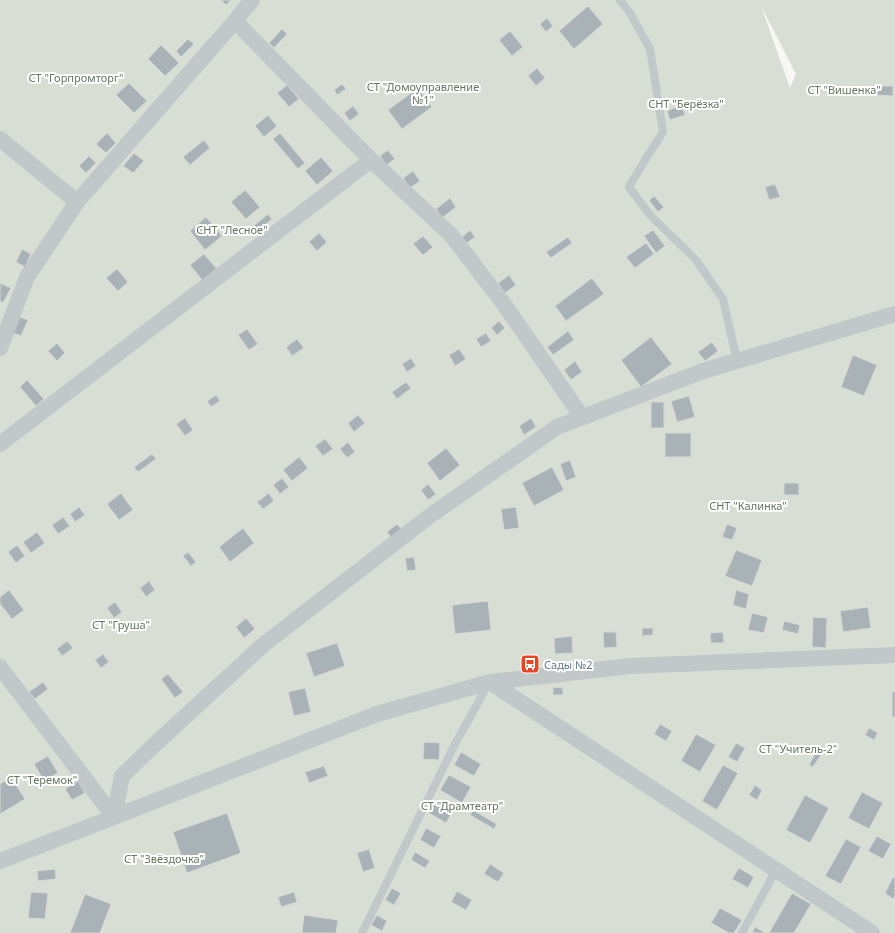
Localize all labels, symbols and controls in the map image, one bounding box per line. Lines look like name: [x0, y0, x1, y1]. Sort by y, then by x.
park label: СТ "Горпромторг": [28, 70, 124, 85]
park label: СТ "Домоуправление №1": [367, 79, 479, 107]
park label: СТ "Вишенка": [807, 82, 881, 97]
park label: СНТ "Берёзка": [648, 96, 724, 111]
park label: СНТ "Лесное": [196, 222, 268, 237]
park label: СНТ "Калинка": [709, 498, 787, 513]
park label: СТ "Груша": [92, 617, 150, 632]
bus stop icon: Сады №2: [519, 653, 541, 675]
place label: Сады №2: [544, 657, 593, 672]
park label: СТ "Учитель-2": [759, 741, 837, 756]
park label: СТ "Теремок": [7, 772, 77, 787]
park label: СТ "Драмтеатр": [421, 798, 503, 813]
park label: СТ "Звёздочка": [124, 851, 204, 866]

